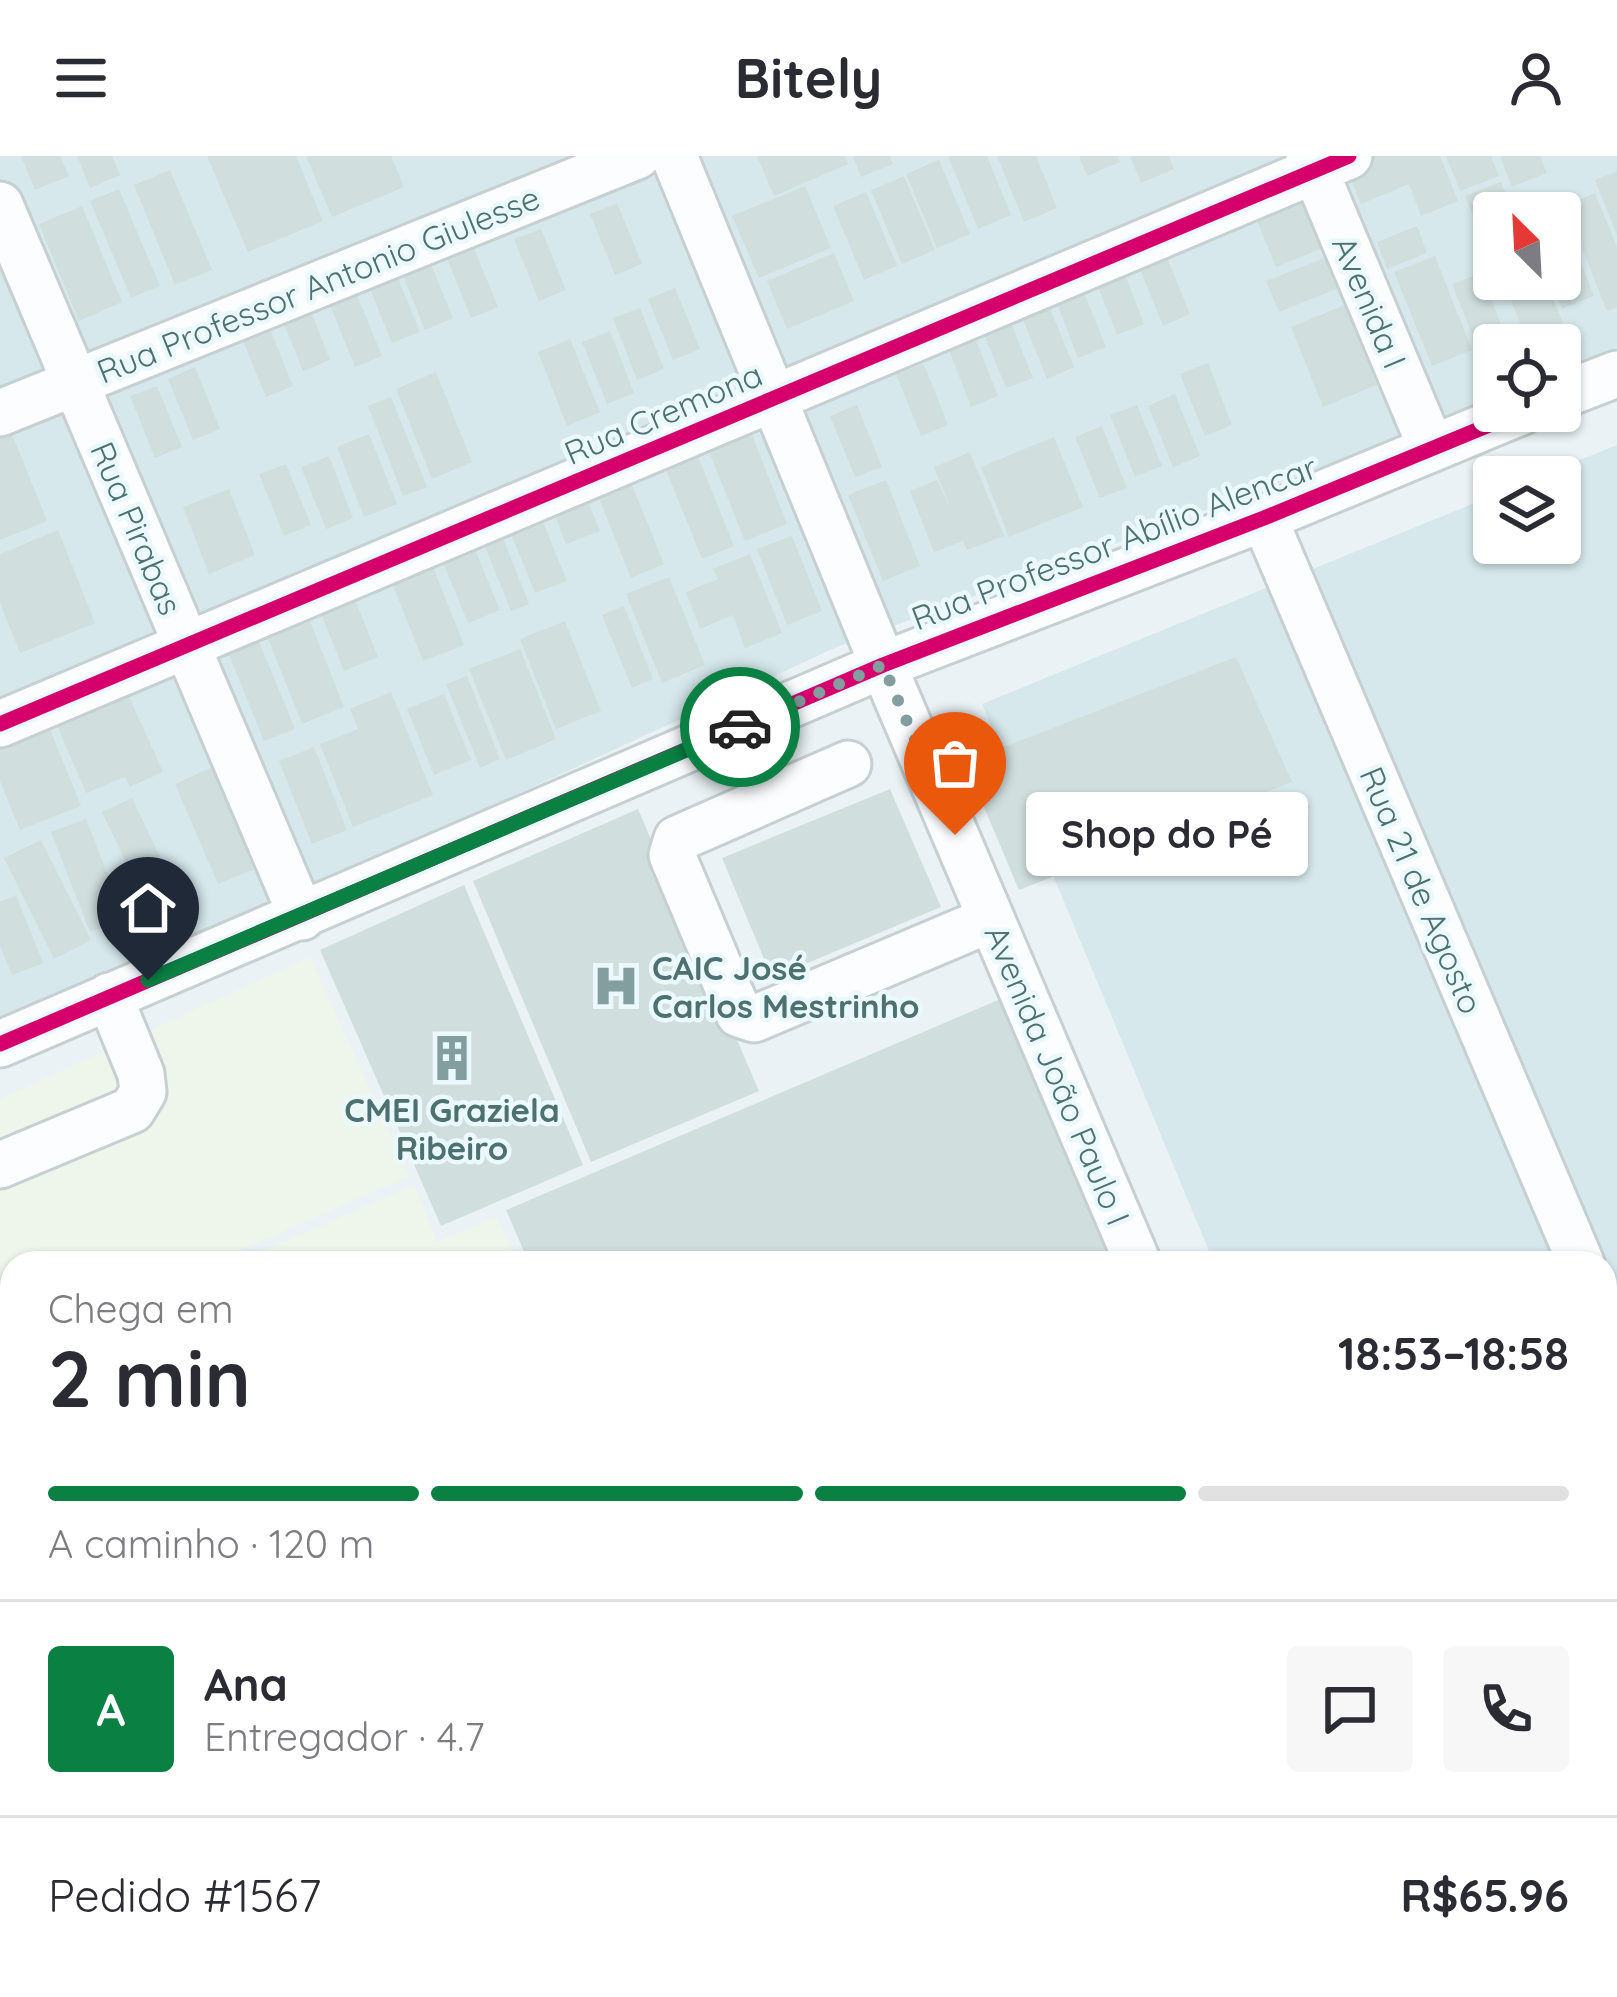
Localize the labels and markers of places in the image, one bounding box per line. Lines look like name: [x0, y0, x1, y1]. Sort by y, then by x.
pin: [904, 712, 1006, 835]
callout: Shop do Pé: [1027, 793, 1309, 877]
pin: [97, 857, 199, 980]
place label: CAIC José Carlos Mestrinho: [652, 947, 920, 1026]
hospital icon: CAIC José Carlos Mestrinho: [591, 961, 641, 1011]
building icon: CMEI Graziela Ribeiro: [427, 1033, 477, 1083]
place label: CMEI Graziela Ribeiro: [344, 1089, 560, 1168]

